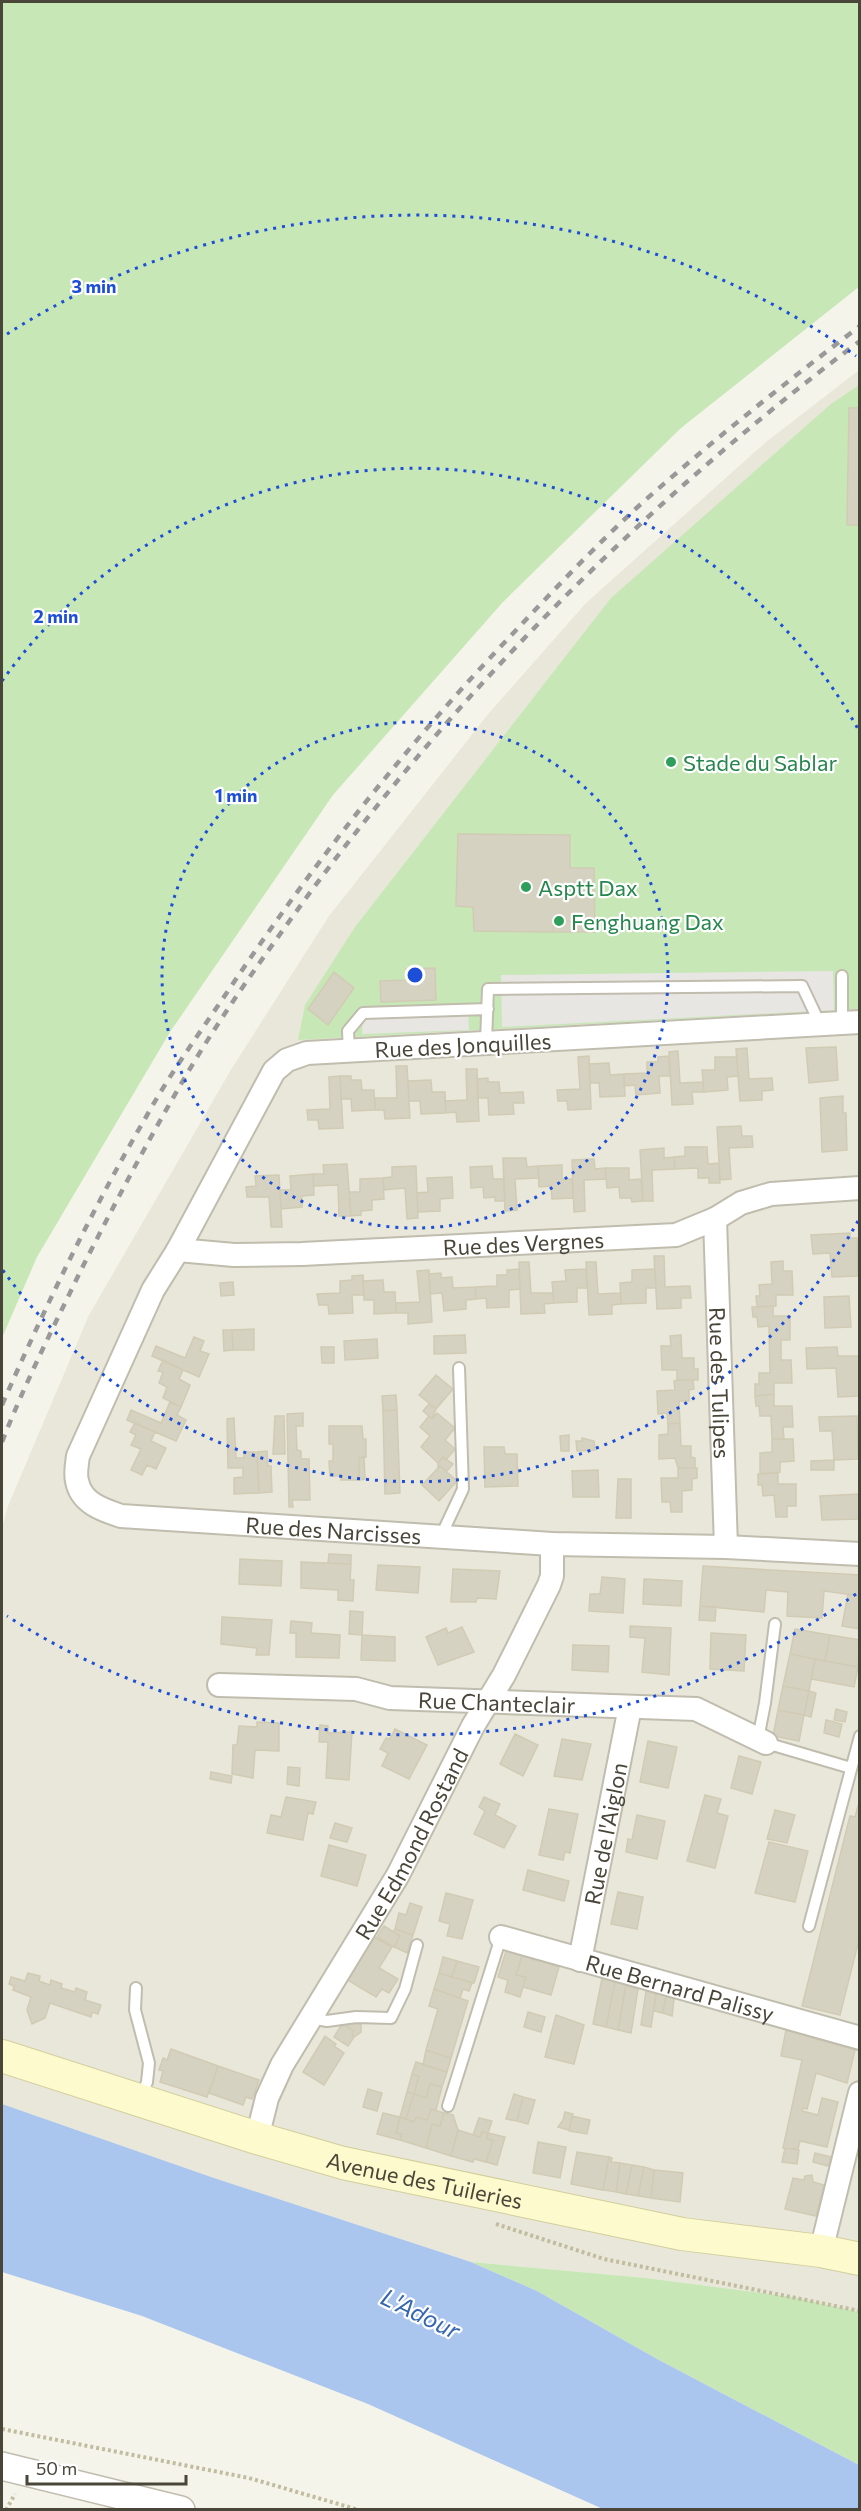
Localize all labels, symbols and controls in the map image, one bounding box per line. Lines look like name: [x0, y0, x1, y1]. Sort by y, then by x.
text: 3 min: [71, 275, 117, 297]
text: 2 min: [34, 605, 78, 627]
place label: Stade du Sablar: [683, 749, 837, 776]
marker: Stade du Sablar: [664, 755, 678, 769]
text: 1 min: [215, 784, 257, 806]
place label: Asptt Dax: [538, 874, 638, 901]
marker: Asptt Dax: [519, 880, 533, 894]
place label: Fenghuang Dax: [571, 908, 724, 935]
marker: Fenghuang Dax: [552, 914, 566, 928]
centre of rings: [405, 965, 425, 985]
street label: Rue des Jonquilles: [374, 1027, 552, 1063]
street label: Rue des Vergnes: [442, 1225, 605, 1260]
street label: Rue des Tulipes: [704, 1307, 737, 1459]
street label: Rue des Narcisses: [245, 1511, 422, 1549]
street label: Rue Chanteclair: [418, 1686, 576, 1718]
street label: Rue Edmond Rostand: [349, 1743, 473, 1944]
street label: Rue de l'Aiglon: [578, 1760, 632, 1907]
street label: Rue Bernard Palissy: [583, 1948, 777, 2027]
street label: Avenue des Tuileries: [324, 2146, 525, 2214]
water label: L'Adour: [377, 2282, 466, 2345]
scale bar: [27, 2448, 186, 2486]
text: 50 m: [36, 2457, 77, 2479]

